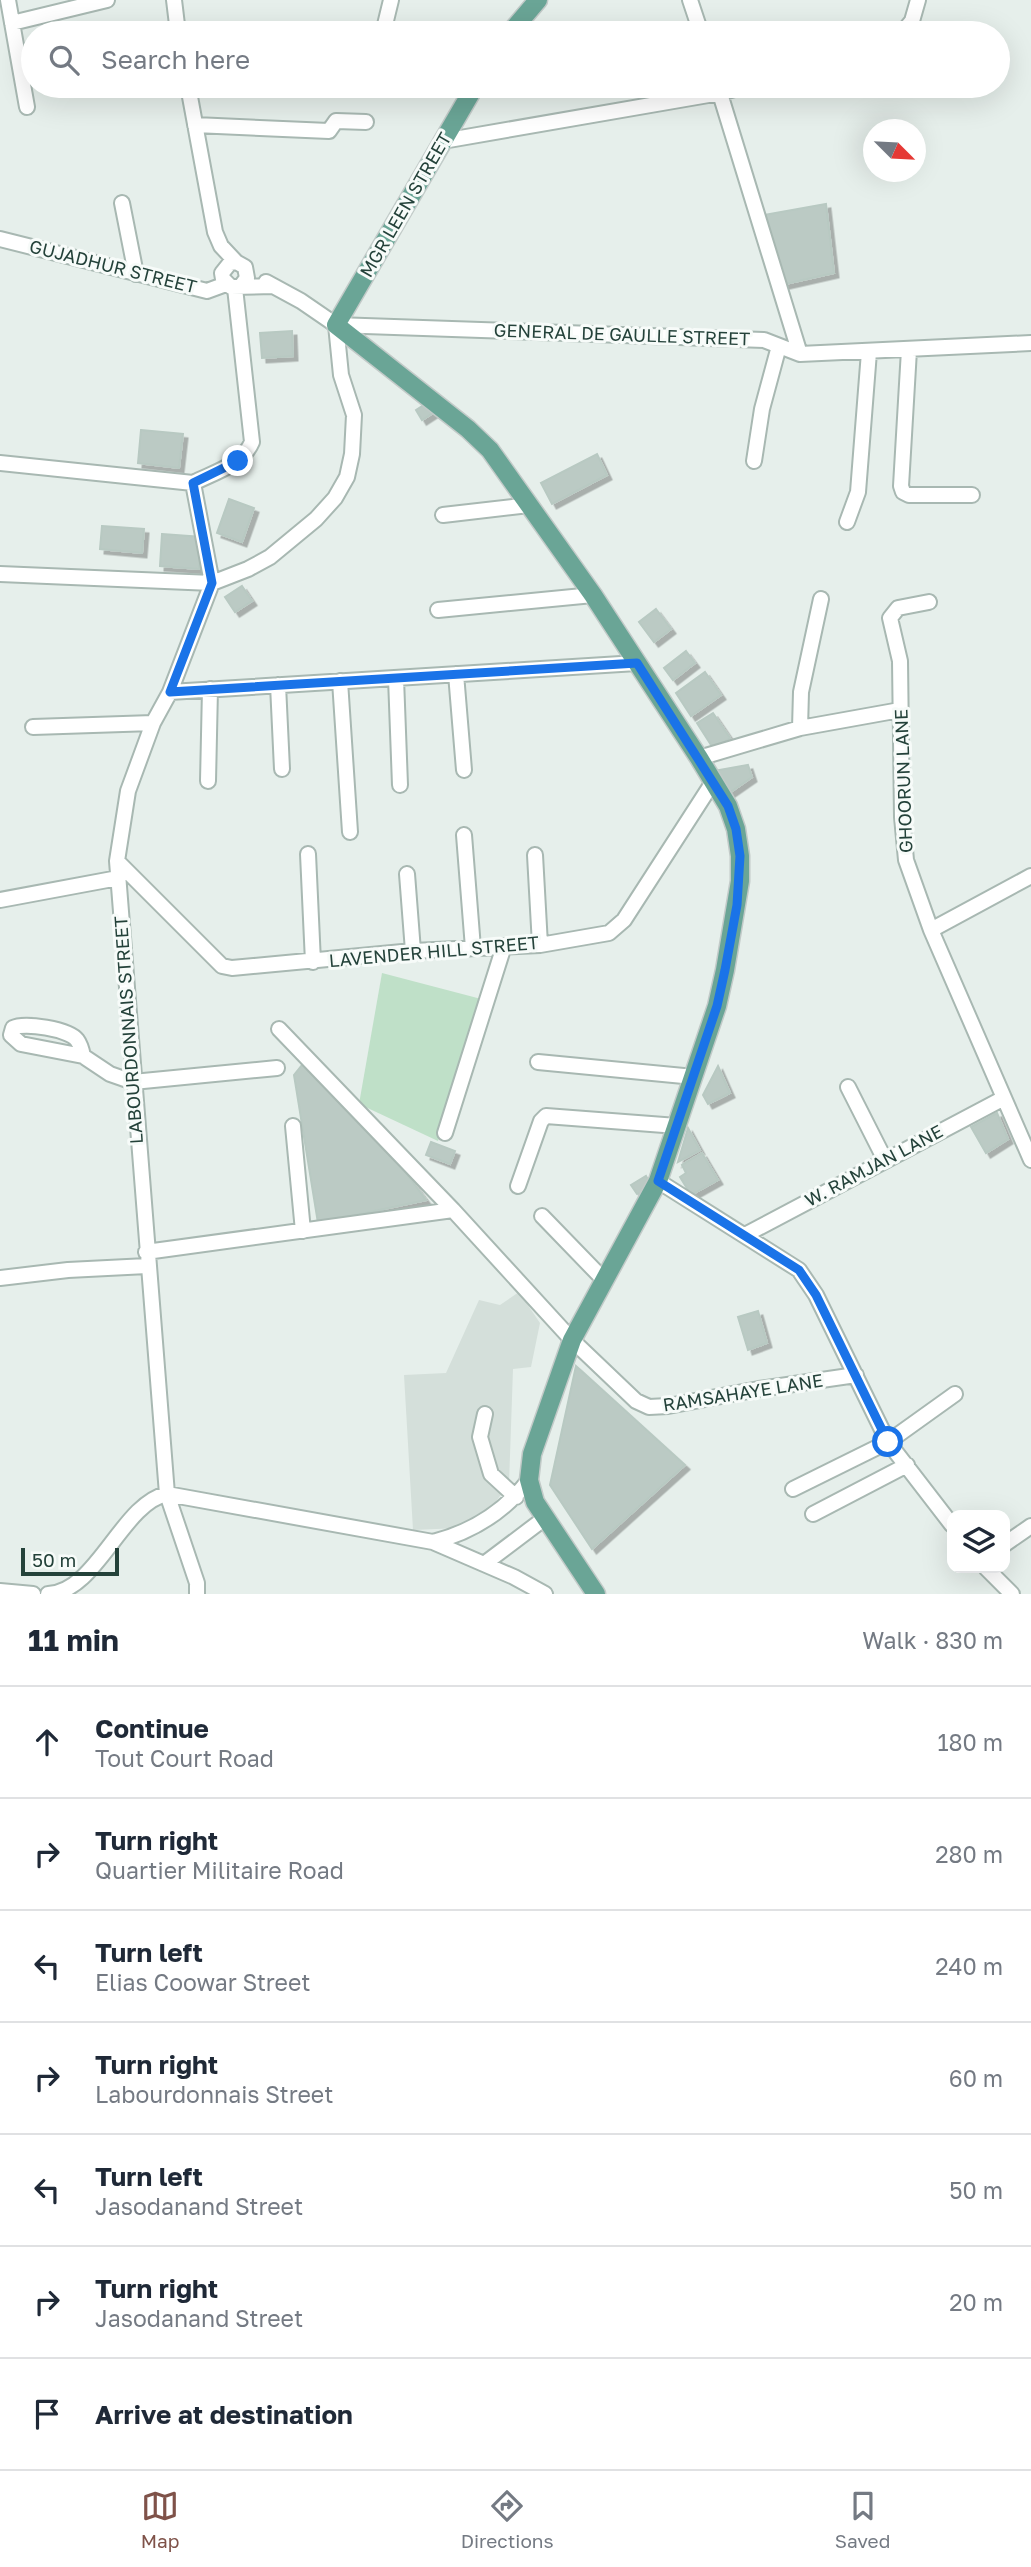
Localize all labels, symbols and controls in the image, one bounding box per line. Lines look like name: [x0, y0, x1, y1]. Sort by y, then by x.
search box: [21, 21, 1010, 98]
icon: search: [45, 41, 83, 79]
text: Search here: [101, 44, 250, 75]
north arrow: [863, 119, 926, 182]
street label: MGR LEEN STREET: [355, 128, 456, 281]
street label: GUJADHUR STREET: [27, 235, 199, 297]
street label: GENERAL DE GAULLE STREET: [493, 319, 751, 349]
route end: [222, 445, 253, 476]
street label: GHOORUN LANE: [889, 709, 917, 853]
street label: LABOURDONNAIS STREET: [109, 915, 147, 1145]
street label: LAVENDER HILL STREET: [328, 931, 540, 971]
street label: W. RAMJAN LANE: [801, 1119, 946, 1211]
street label: RAMSAHAYE LANE: [661, 1369, 824, 1416]
route start: [872, 1426, 903, 1457]
map controls: [947, 1510, 1010, 1573]
button: layers: [947, 1510, 1010, 1573]
scale bar: [21, 1545, 119, 1577]
text: 50 m: [32, 1548, 76, 1571]
text: 11 min: [28, 1622, 119, 1658]
text: Walk · 830 m: [862, 1626, 1003, 1654]
text: Continue: [95, 1713, 209, 1744]
icon: ahead: [28, 1723, 66, 1761]
text: 180 m: [937, 1728, 1003, 1756]
text: Tout Court Road: [95, 1744, 274, 1772]
text: Turn right: [95, 1825, 218, 1856]
icon: right: [28, 1835, 66, 1873]
text: 280 m: [935, 1840, 1003, 1868]
text: Quartier Militaire Road: [95, 1856, 344, 1884]
text: Turn left: [95, 1937, 203, 1968]
icon: left: [28, 1947, 66, 1985]
text: 240 m: [935, 1952, 1003, 1980]
text: Elias Coowar Street: [95, 1968, 310, 1996]
text: Turn right: [95, 2049, 218, 2080]
icon: right: [28, 2059, 66, 2097]
text: 60 m: [949, 2064, 1003, 2092]
text: Labourdonnais Street: [95, 2080, 333, 2108]
text: Turn left: [95, 2161, 203, 2192]
icon: left: [28, 2171, 66, 2209]
text: 50 m: [949, 2176, 1003, 2204]
text: Jasodanand Street: [95, 2192, 303, 2220]
text: Turn right: [95, 2273, 218, 2304]
icon: right: [28, 2283, 66, 2321]
text: 20 m: [949, 2288, 1003, 2316]
text: Jasodanand Street: [95, 2304, 303, 2332]
icon: arrive: [28, 2395, 66, 2433]
text: Arrive at destination: [95, 2399, 353, 2430]
tab: Map: [141, 2487, 179, 2552]
tab: Directions: [461, 2487, 554, 2552]
tab: Saved: [835, 2487, 890, 2552]

